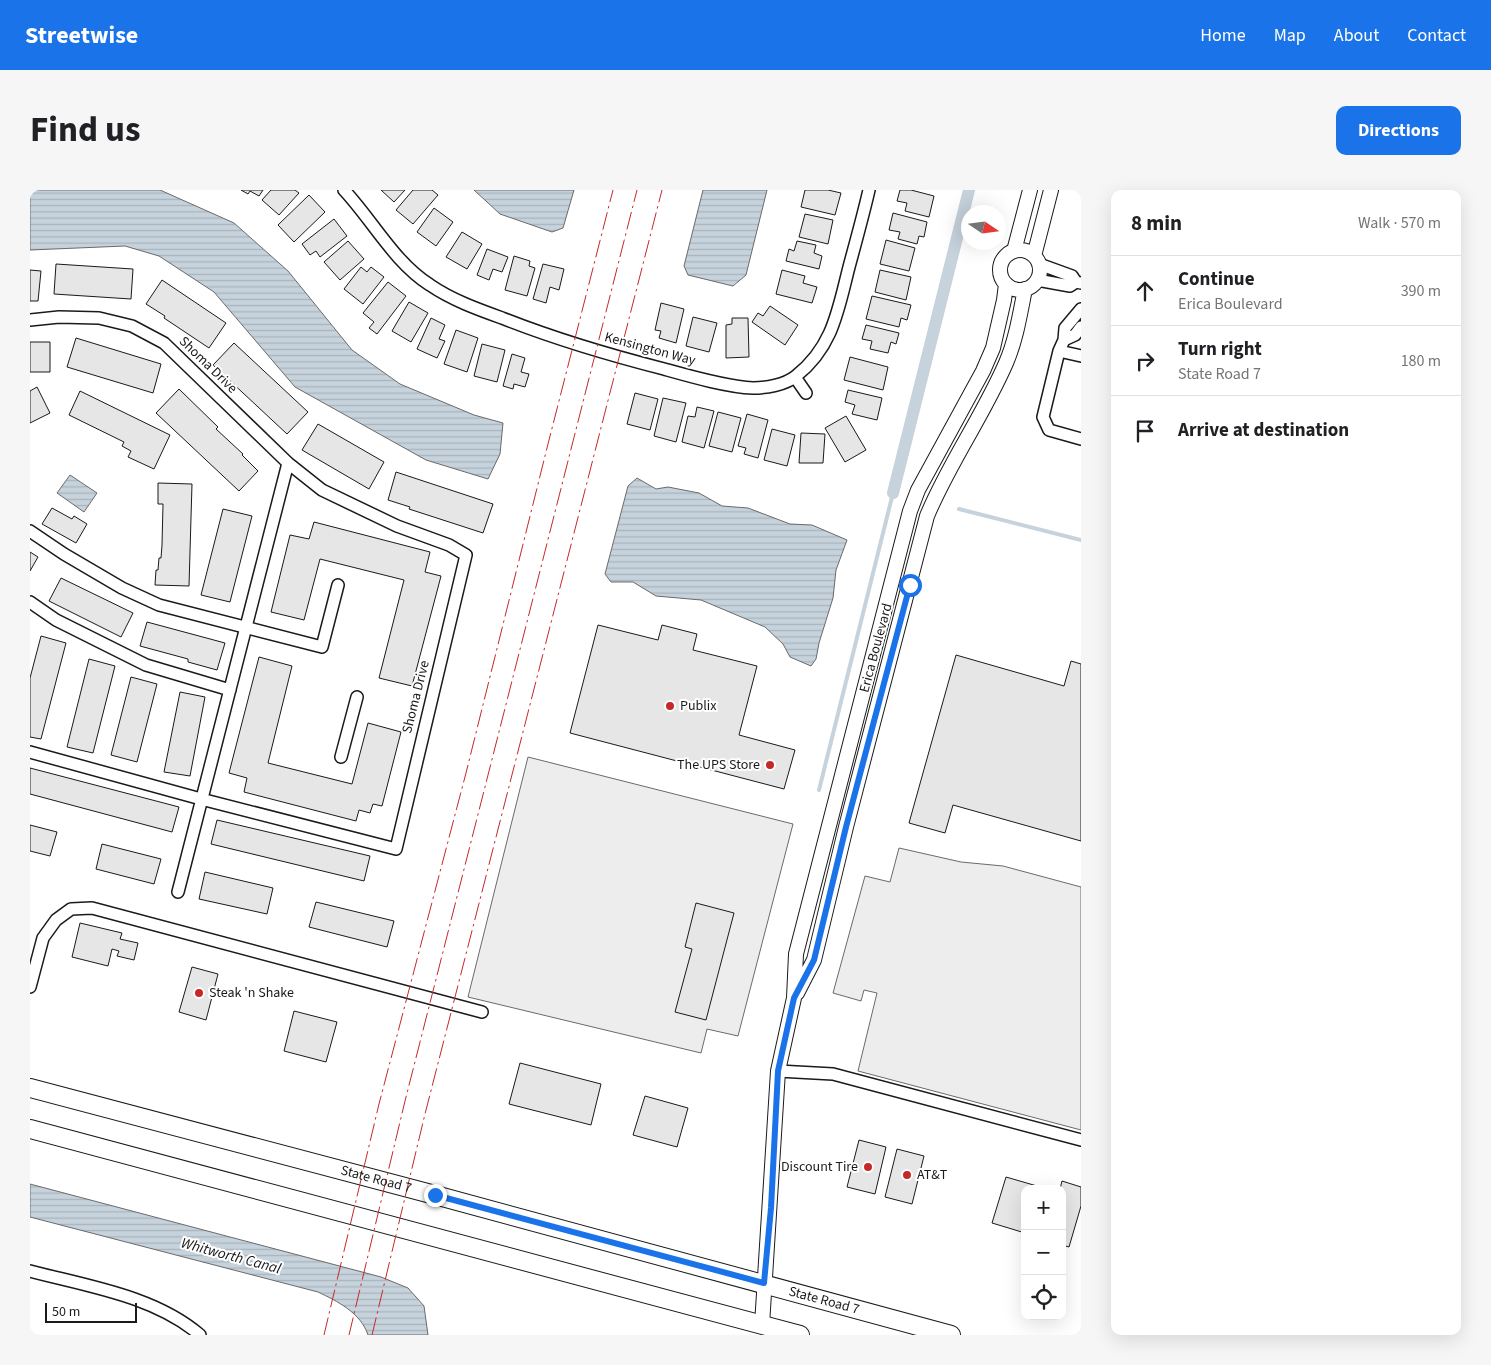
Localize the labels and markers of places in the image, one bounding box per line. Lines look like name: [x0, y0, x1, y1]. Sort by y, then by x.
place label: Publix: [680, 696, 717, 716]
marker: Publix: [664, 700, 676, 712]
place label: The UPS Store: [677, 755, 760, 775]
marker: The UPS Store: [764, 759, 776, 771]
place label: Steak 'n Shake: [209, 983, 294, 1003]
marker: Steak 'n Shake: [193, 987, 205, 999]
place label: Discount Tire: [781, 1157, 858, 1177]
marker: Discount Tire: [862, 1161, 874, 1173]
place label: AT&T: [917, 1165, 948, 1185]
marker: AT&T: [901, 1169, 913, 1181]

